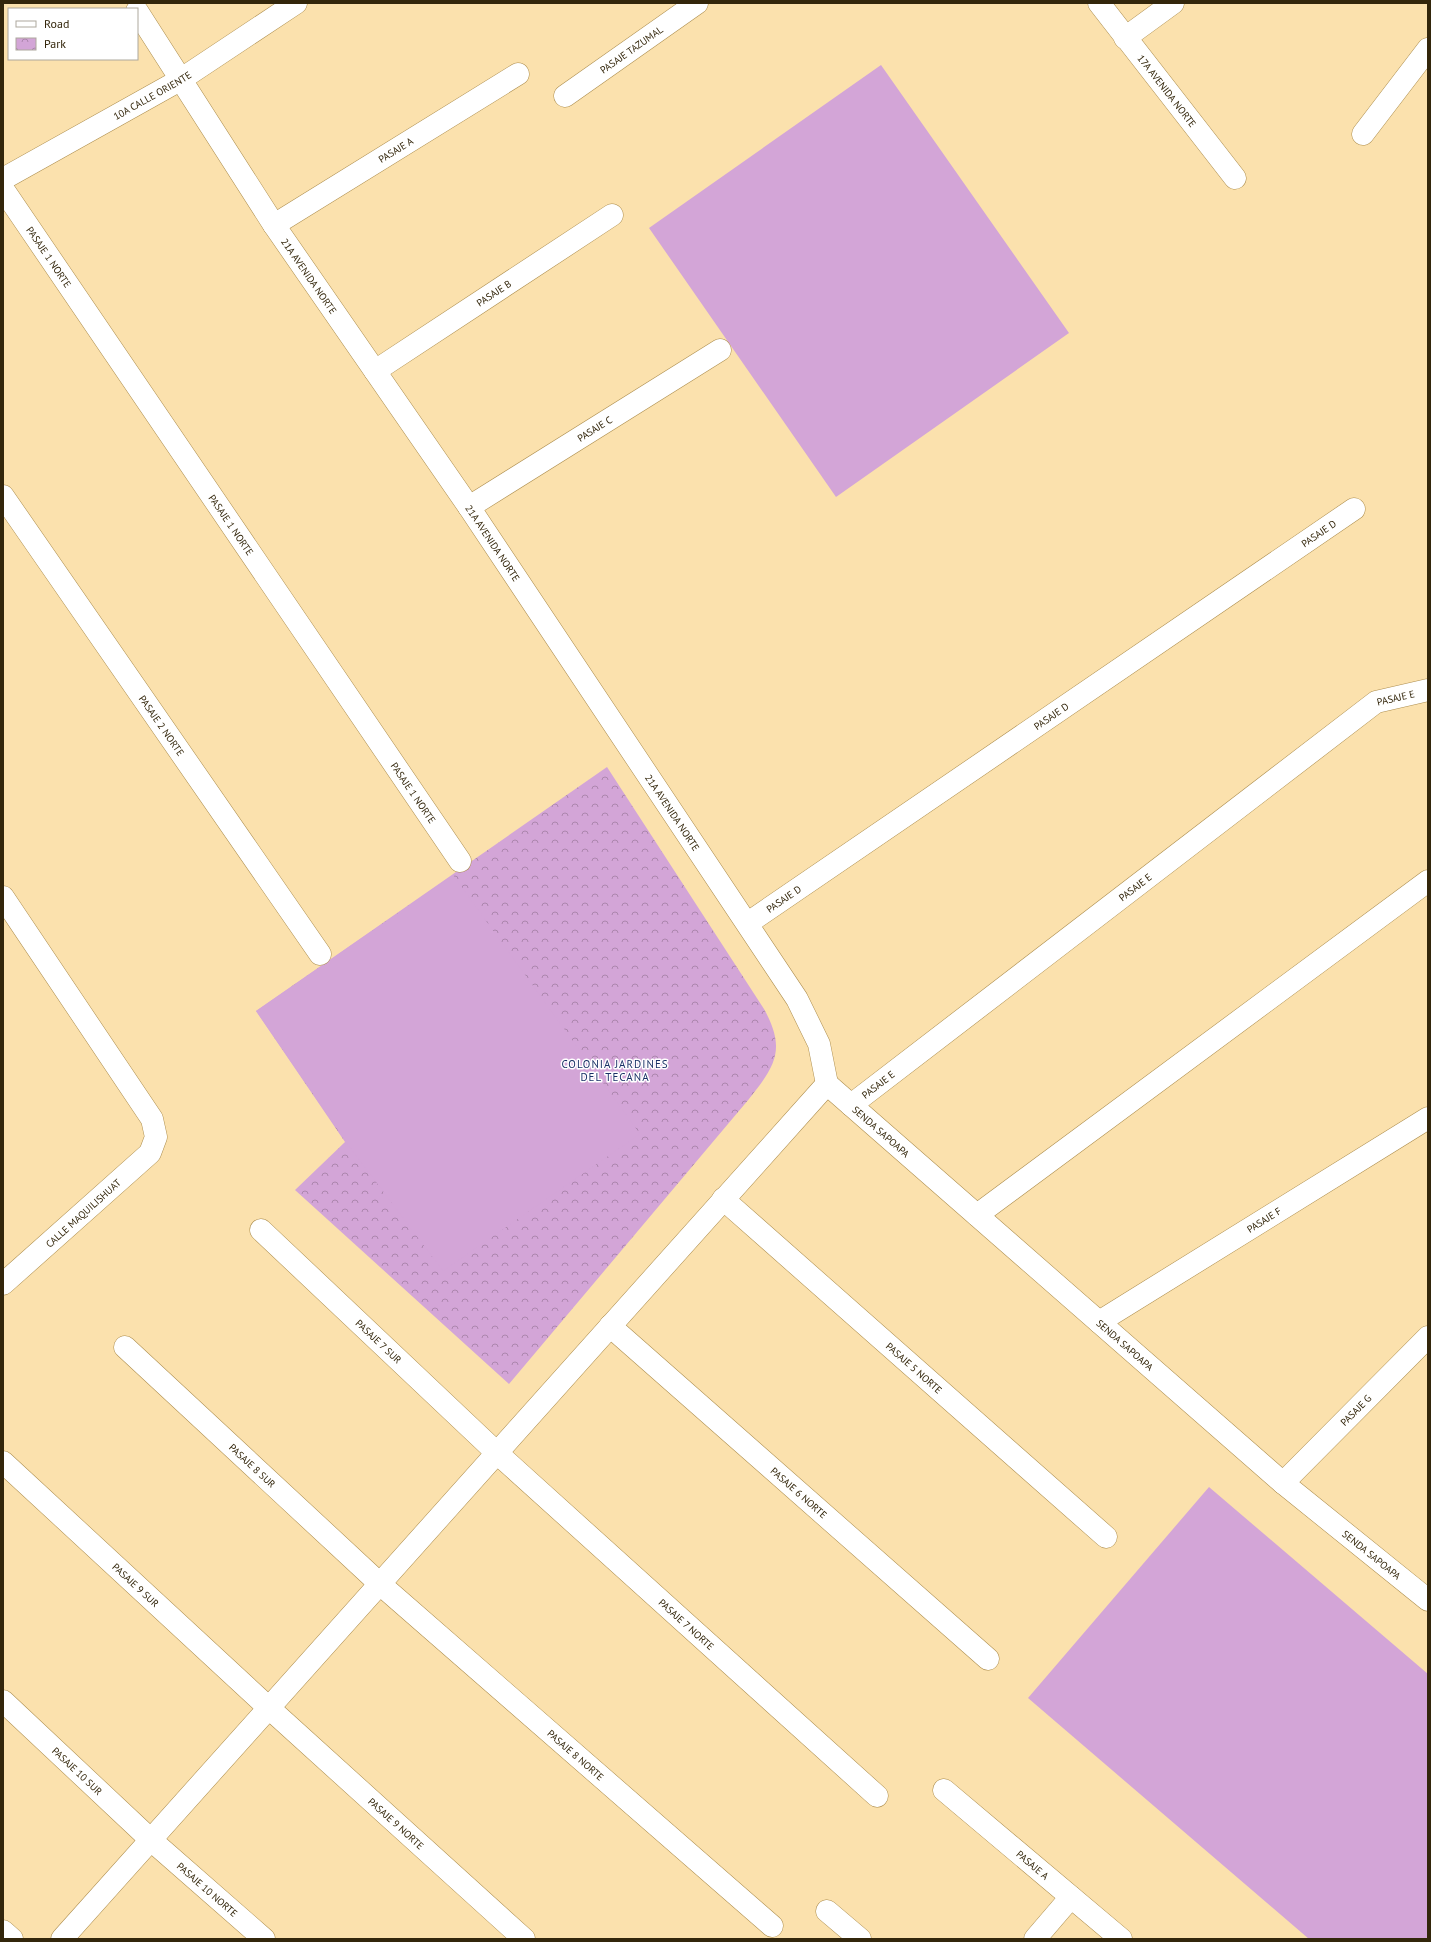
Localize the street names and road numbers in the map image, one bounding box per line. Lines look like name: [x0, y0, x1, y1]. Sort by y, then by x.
street label: PASAJE TAZUMAL: [597, 23, 666, 76]
street label: 17A AVENIDA NORTE: [1134, 52, 1199, 130]
street label: 10A CALLE ORIENTE: [111, 68, 194, 123]
street label: PASAJE A: [376, 134, 416, 166]
street label: PASAJE 1 NORTE: [23, 224, 74, 290]
street label: 21A AVENIDA NORTE: [278, 236, 339, 317]
street label: PASAJE B: [474, 277, 514, 309]
street label: PASAJE C: [575, 413, 615, 445]
street label: PASAJE 1 NORTE: [206, 492, 256, 558]
street label: 21A AVENIDA NORTE: [462, 502, 523, 584]
street label: PASAJE D: [1299, 517, 1339, 550]
street label: PASAJE E: [1376, 687, 1416, 709]
street label: PASAJE 2 NORTE: [136, 693, 187, 759]
street label: PASAJE D: [1031, 700, 1071, 733]
street label: PASAJE 1 NORTE: [388, 760, 438, 826]
street label: 21A AVENIDA NORTE: [642, 772, 702, 853]
street label: PASAJE E: [1116, 871, 1154, 904]
street label: PASAJE D: [764, 883, 804, 916]
street label: PASAJE E: [859, 1068, 897, 1102]
street label: SENDA SAPOAPA: [850, 1103, 912, 1160]
street label: CALLE MAQUILISHUAT: [43, 1176, 124, 1251]
street label: PASAJE F: [1245, 1205, 1284, 1236]
street label: PASAJE 7 SUR: [353, 1317, 404, 1366]
street label: SENDA SAPOAPA: [1093, 1317, 1156, 1374]
street label: PASAJE 5 NORTE: [883, 1340, 945, 1396]
street label: PASAJE G: [1338, 1392, 1374, 1429]
street label: PASAJE 8 SUR: [226, 1441, 278, 1491]
street label: PASAJE 6 NORTE: [768, 1465, 830, 1521]
street label: SENDA SAPOAPA: [1339, 1527, 1404, 1583]
street label: PASAJE 9 SUR: [110, 1560, 162, 1610]
street label: PASAJE 7 NORTE: [656, 1596, 717, 1653]
street label: PASAJE 8 NORTE: [544, 1727, 606, 1783]
street label: PASAJE 10 SUR: [49, 1744, 105, 1798]
street label: PASAJE 9 NORTE: [365, 1795, 427, 1852]
street label: PASAJE A: [1014, 1848, 1051, 1883]
street label: PASAJE 10 NORTE: [174, 1860, 240, 1920]

